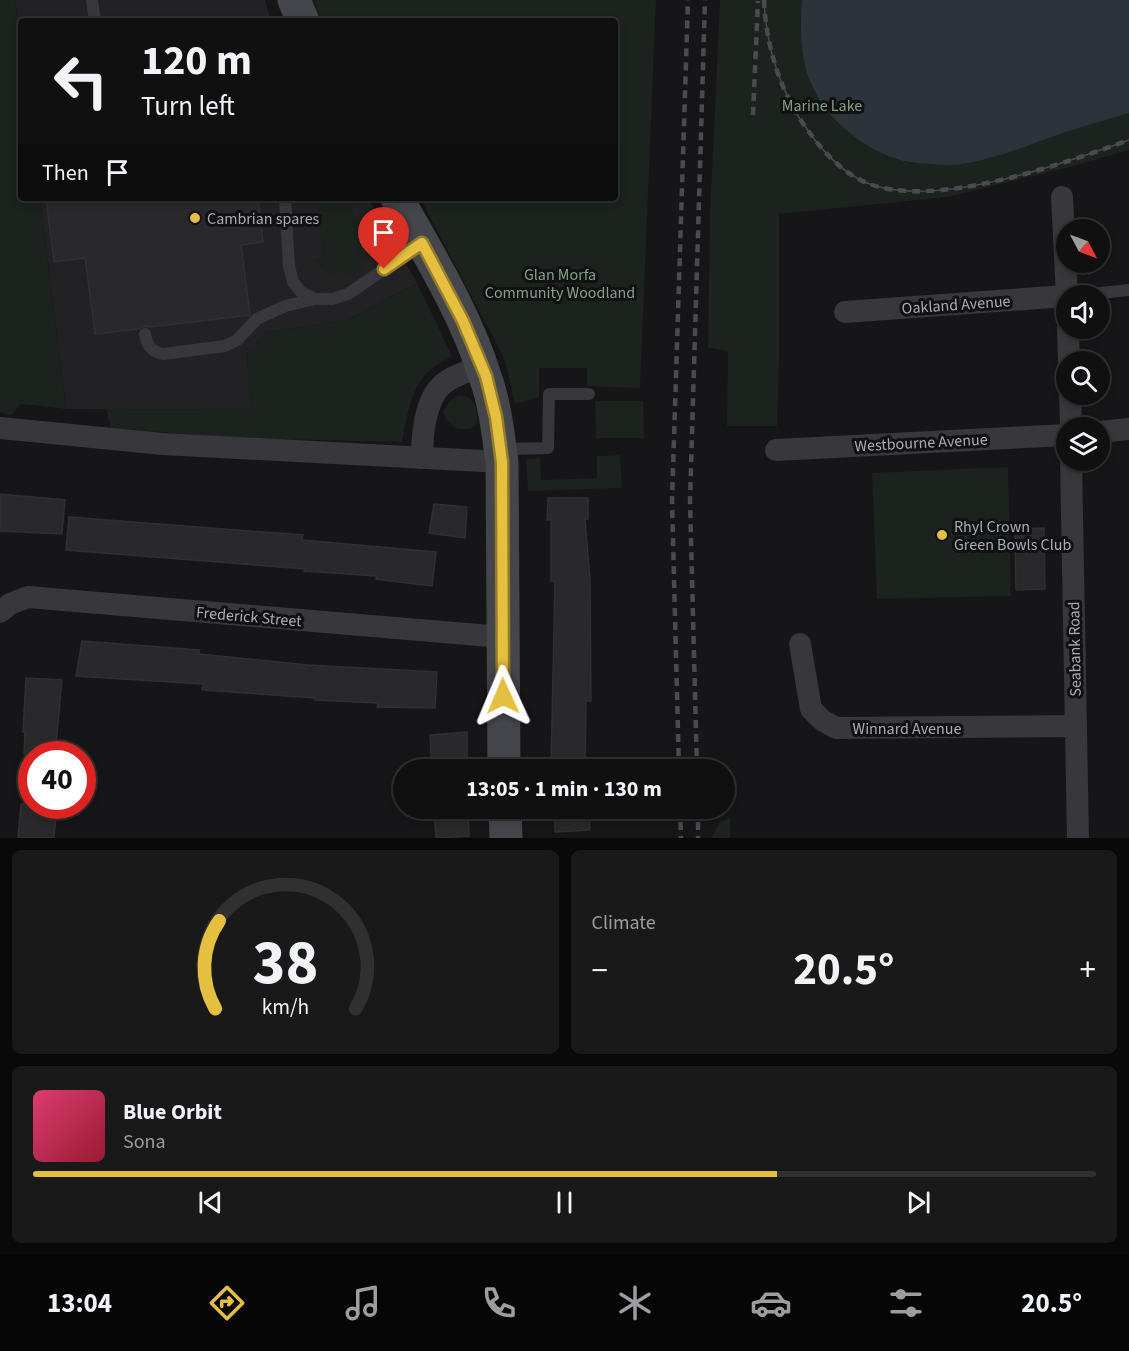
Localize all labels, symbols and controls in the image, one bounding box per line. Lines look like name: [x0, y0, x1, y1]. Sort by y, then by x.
text: 120 m: [141, 31, 252, 91]
icon: left: [42, 42, 120, 120]
text: Turn left: [141, 87, 235, 126]
park label: Marine Lake: [782, 95, 862, 117]
icon: arrive: [101, 156, 134, 189]
text: Then: [42, 157, 89, 189]
pin: [358, 207, 409, 269]
place label: Cambrian spares: [207, 208, 320, 230]
marker: Cambrian spares: [188, 211, 202, 225]
icon: arrive: [367, 216, 400, 249]
north arrow: [1056, 219, 1110, 273]
map controls: [1056, 219, 1110, 471]
park label: Glan Morfa Community Woodland: [485, 264, 635, 304]
button: sound: [1056, 285, 1110, 339]
street label: Oakland Avenue: [901, 290, 1011, 320]
button: search: [1056, 351, 1110, 405]
button: layers: [1056, 417, 1110, 471]
street label: Westbourne Avenue: [854, 429, 988, 457]
place label: Rhyl Crown Green Bowls Club: [954, 516, 1072, 556]
marker: Rhyl Crown Green Bowls Club: [935, 528, 949, 542]
street label: Frederick Street: [195, 601, 303, 633]
street label: Seabank Road: [1063, 601, 1087, 697]
position arrow: [471, 664, 535, 728]
street label: Winnard Avenue: [853, 718, 961, 740]
speed limit sign: 40: [18, 741, 96, 819]
text: 13:05 · 1 min · 130 m: [466, 773, 662, 805]
text: Climate: [592, 909, 656, 937]
text: 38: [252, 919, 318, 1008]
text: 20.5°: [793, 938, 894, 1002]
text: −: [592, 947, 608, 994]
text: +: [1080, 947, 1096, 994]
text: km/h: [261, 992, 309, 1023]
text: Blue Orbit: [123, 1096, 222, 1128]
text: Sona: [123, 1128, 166, 1156]
icon: previous: [194, 1186, 227, 1219]
icon: pause: [548, 1186, 581, 1219]
icon: next: [902, 1186, 935, 1219]
icon: directions: [206, 1282, 248, 1324]
icon: music: [342, 1282, 384, 1324]
icon: phone: [478, 1282, 520, 1324]
icon: climate: [614, 1282, 656, 1324]
icon: car: [750, 1282, 792, 1324]
icon: filters: [885, 1282, 927, 1324]
text: 13:04: [47, 1284, 112, 1323]
text: 20.5°: [1021, 1284, 1082, 1323]

